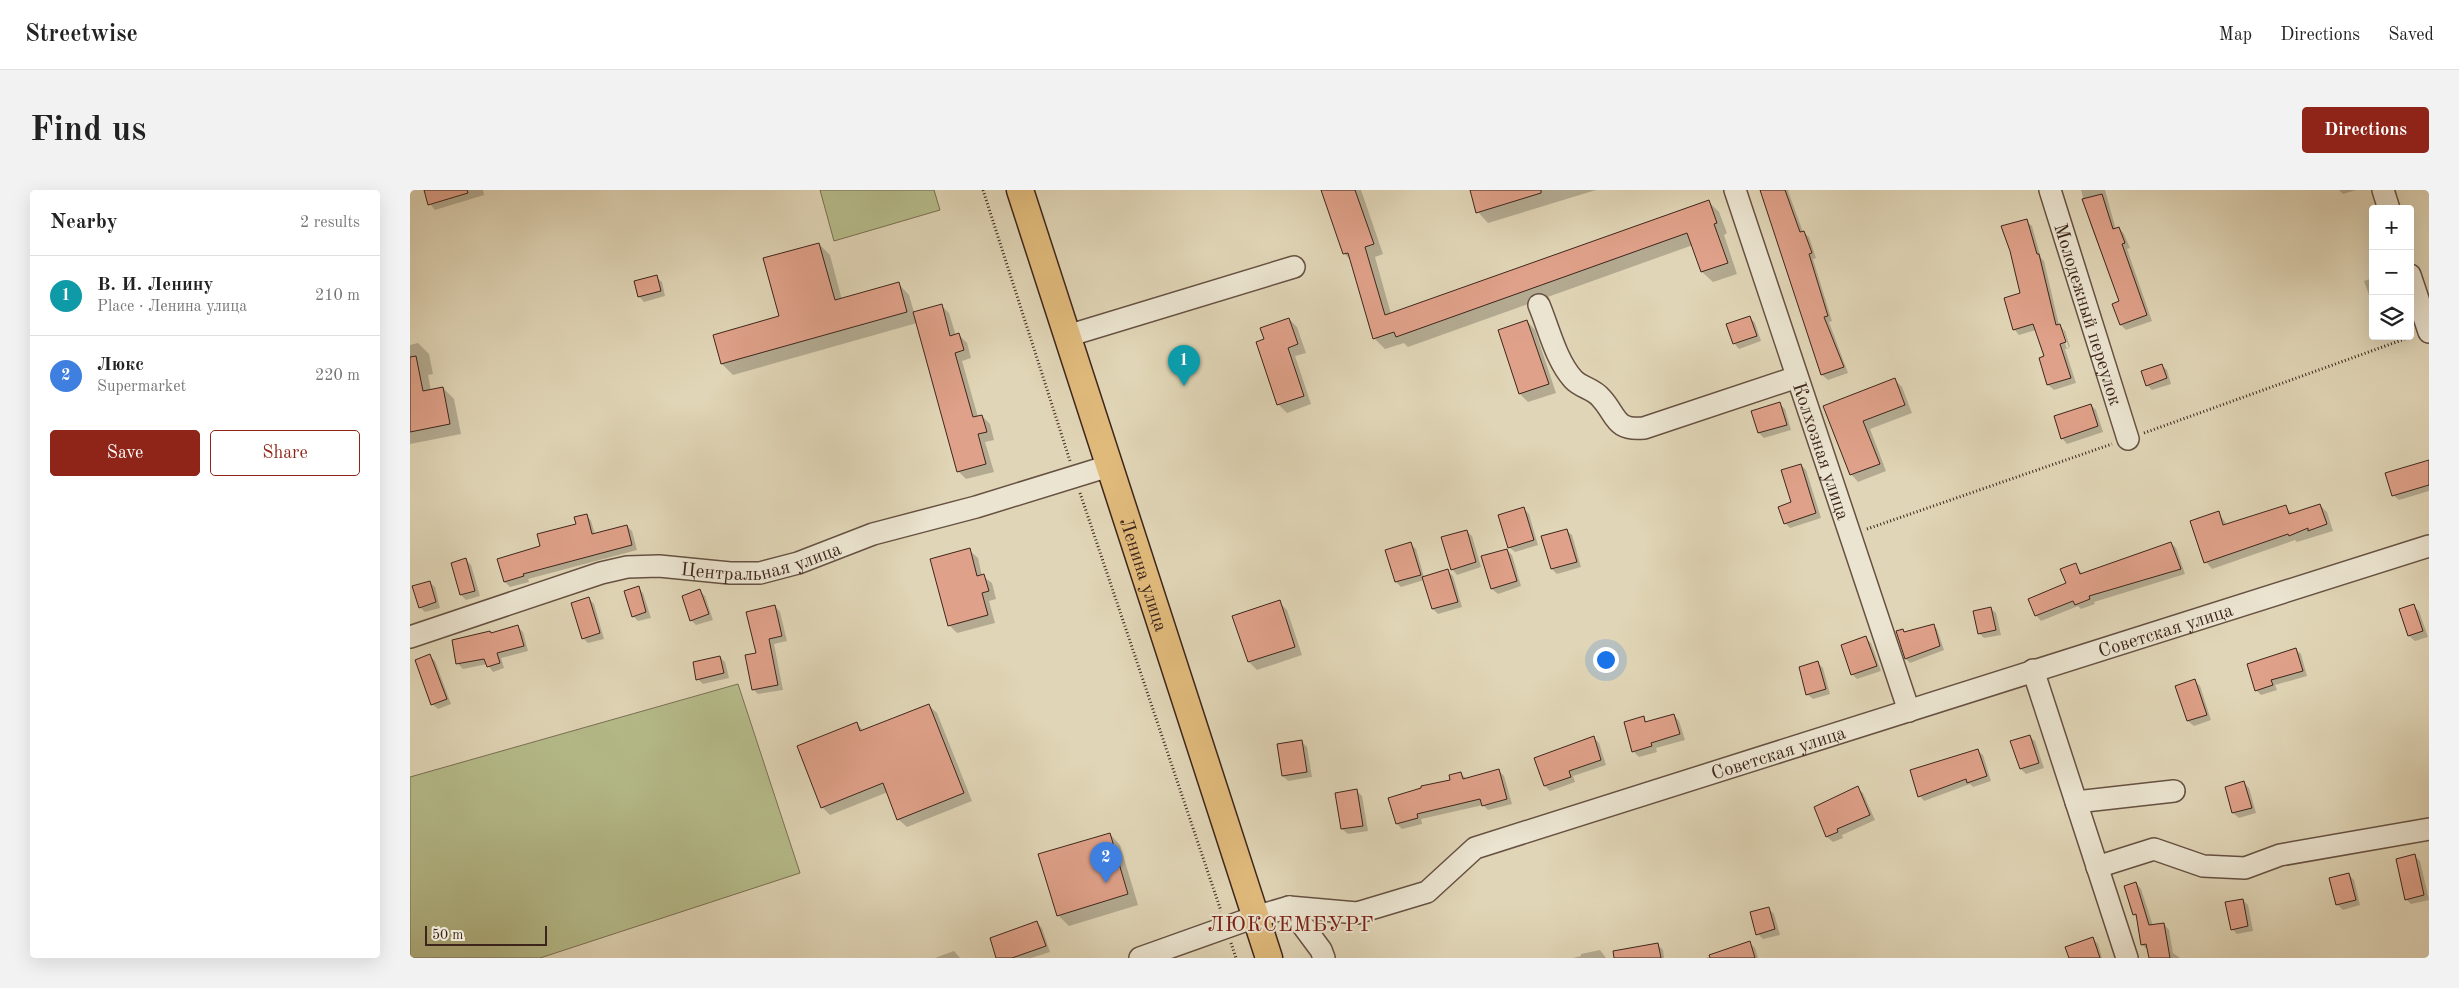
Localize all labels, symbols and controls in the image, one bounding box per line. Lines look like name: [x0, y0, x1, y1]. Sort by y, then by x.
text: Streetwise: [25, 23, 138, 47]
text: Map: [2219, 26, 2252, 44]
text: Directions: [2280, 26, 2360, 44]
text: Saved: [2388, 26, 2434, 44]
button: Directions: [2302, 107, 2429, 153]
text: Find us: [30, 113, 146, 148]
map controls: [2369, 205, 2414, 340]
button: +: [2369, 205, 2414, 250]
text: Nearby: [50, 212, 118, 233]
text: 2 results: [300, 215, 360, 231]
street label: Молодежный переулок: [2049, 222, 2124, 408]
button: −: [2369, 250, 2414, 295]
text: В. И. Ленину: [97, 276, 214, 295]
text: 1: [61, 288, 71, 304]
text: 210 m: [315, 288, 360, 304]
button: layers: [2369, 295, 2414, 340]
text: Place · Ленина улица: [97, 299, 247, 315]
pin: 1: [1168, 345, 1200, 386]
text: Люкс: [97, 356, 144, 375]
text: 2: [61, 368, 71, 384]
text: 220 m: [315, 368, 360, 384]
text: Supermarket: [97, 379, 186, 395]
street label: Колхозная улица: [1788, 380, 1852, 523]
button: Save: [50, 430, 200, 476]
button: Share: [210, 430, 360, 476]
street label: Ленина улица: [1115, 516, 1170, 635]
street label: Центральная улица: [680, 540, 845, 585]
street label: Советская улица: [2096, 601, 2236, 662]
your location: [1593, 647, 1619, 673]
street label: Советская улица: [1709, 724, 1849, 785]
pin: 2: [1090, 842, 1122, 883]
district label: ЛЮКСЕМБУРГ: [1207, 915, 1375, 936]
scale bar: [425, 923, 548, 946]
text: 50 m: [432, 928, 463, 942]

